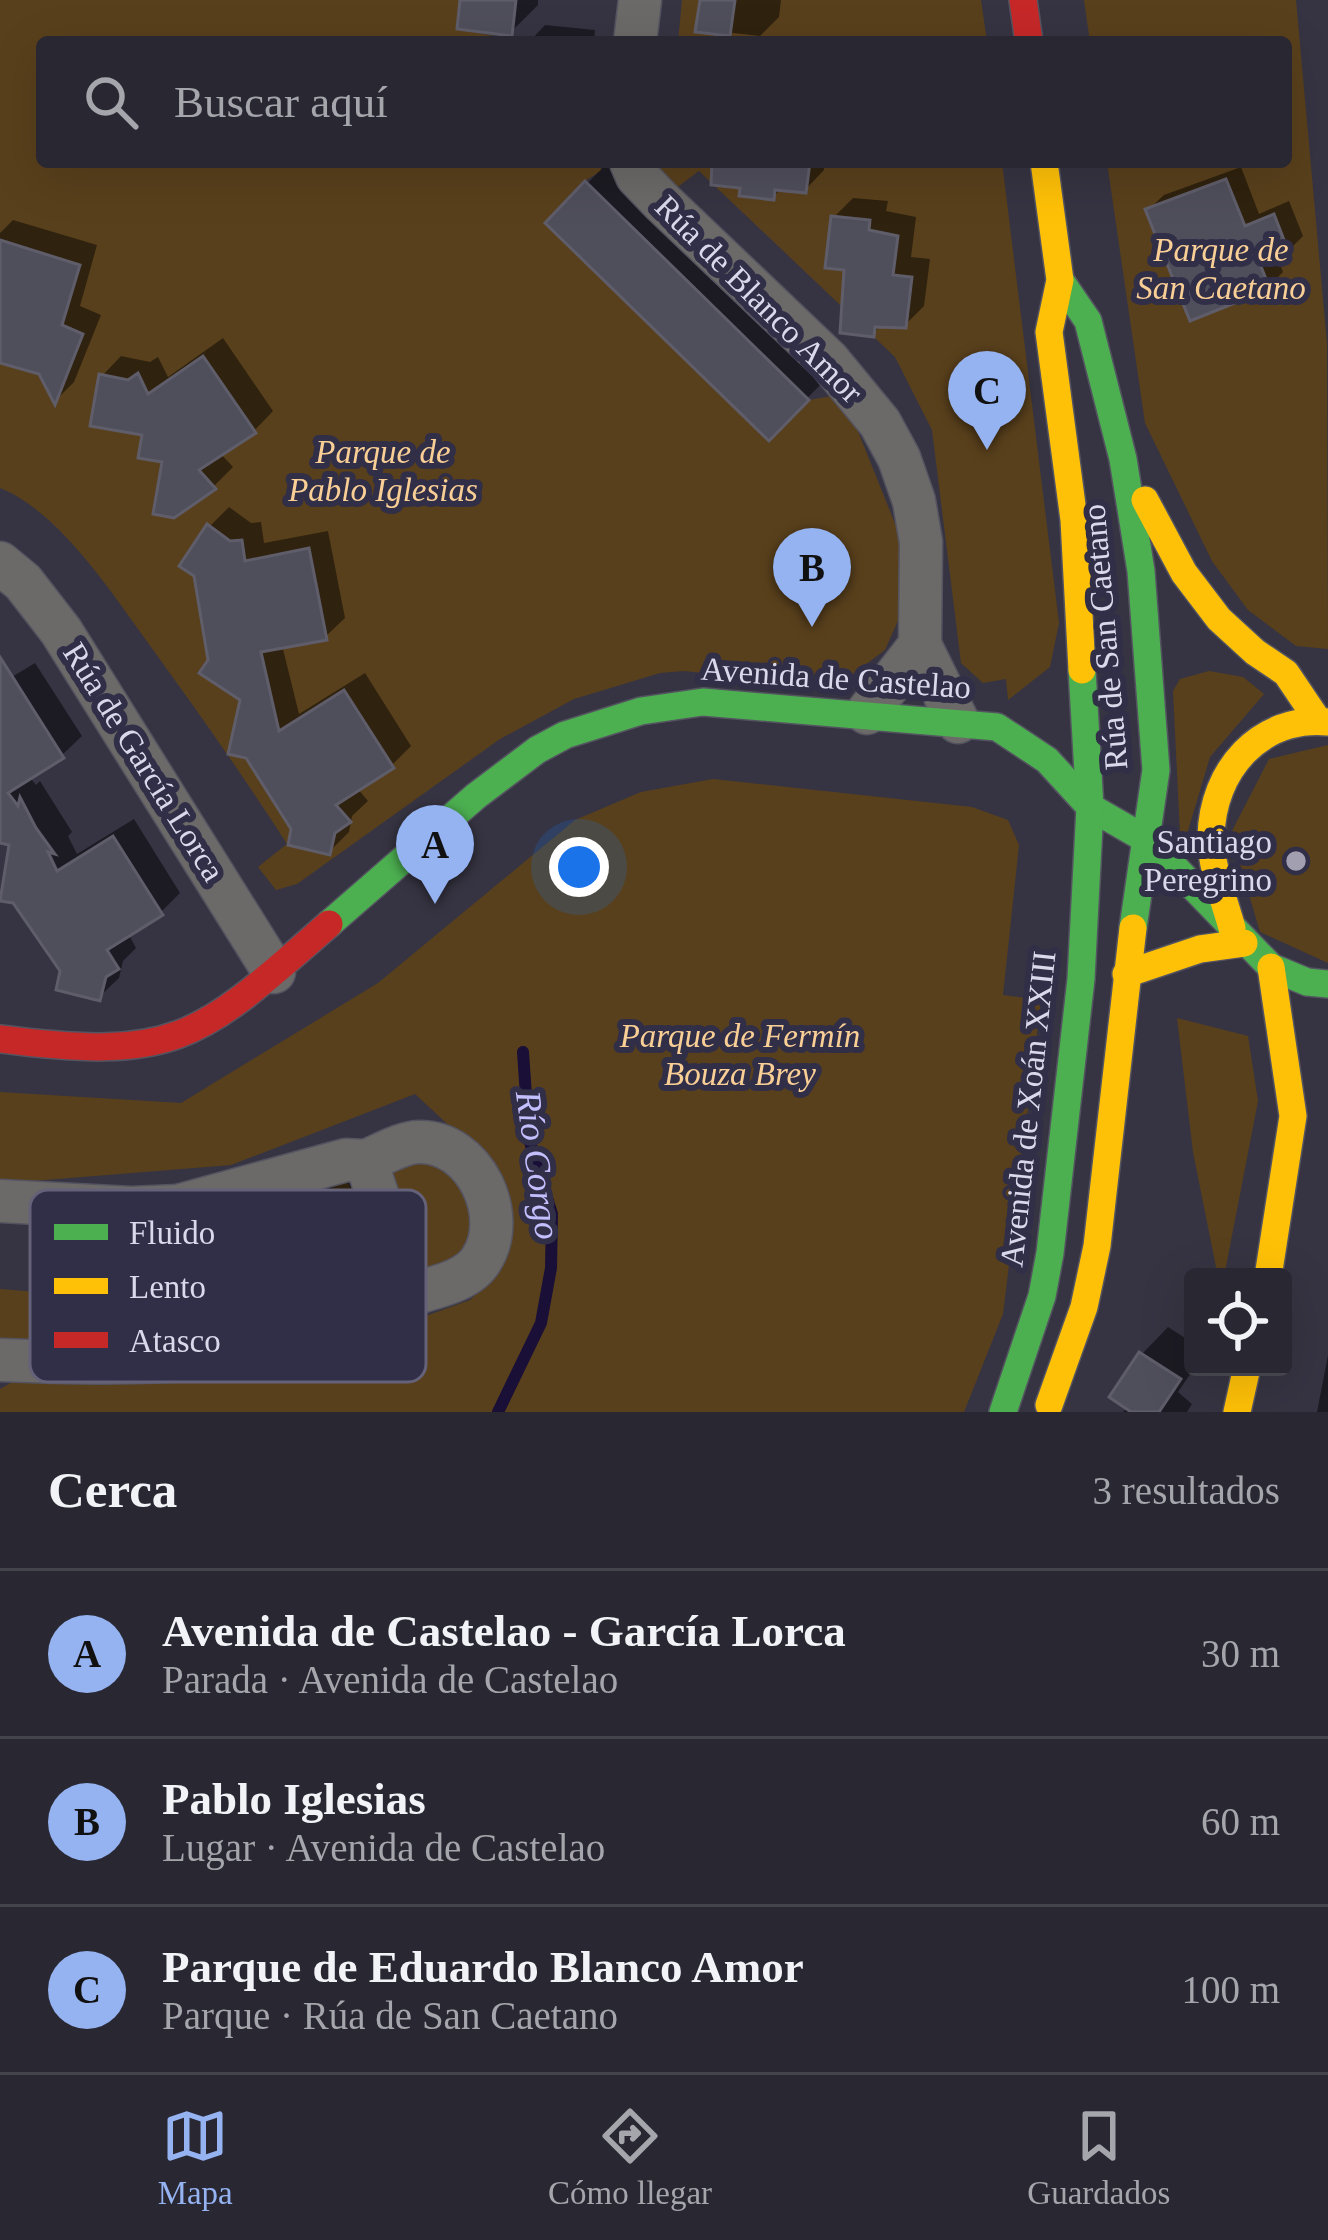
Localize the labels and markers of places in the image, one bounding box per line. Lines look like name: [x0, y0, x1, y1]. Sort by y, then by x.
pin: C: [948, 351, 1026, 450]
pin: B: [773, 528, 851, 627]
pin: A: [396, 805, 474, 904]
place label: Santiago Peregrino: [1144, 824, 1272, 898]
marker: Santiago Peregrino: [1283, 848, 1309, 874]

